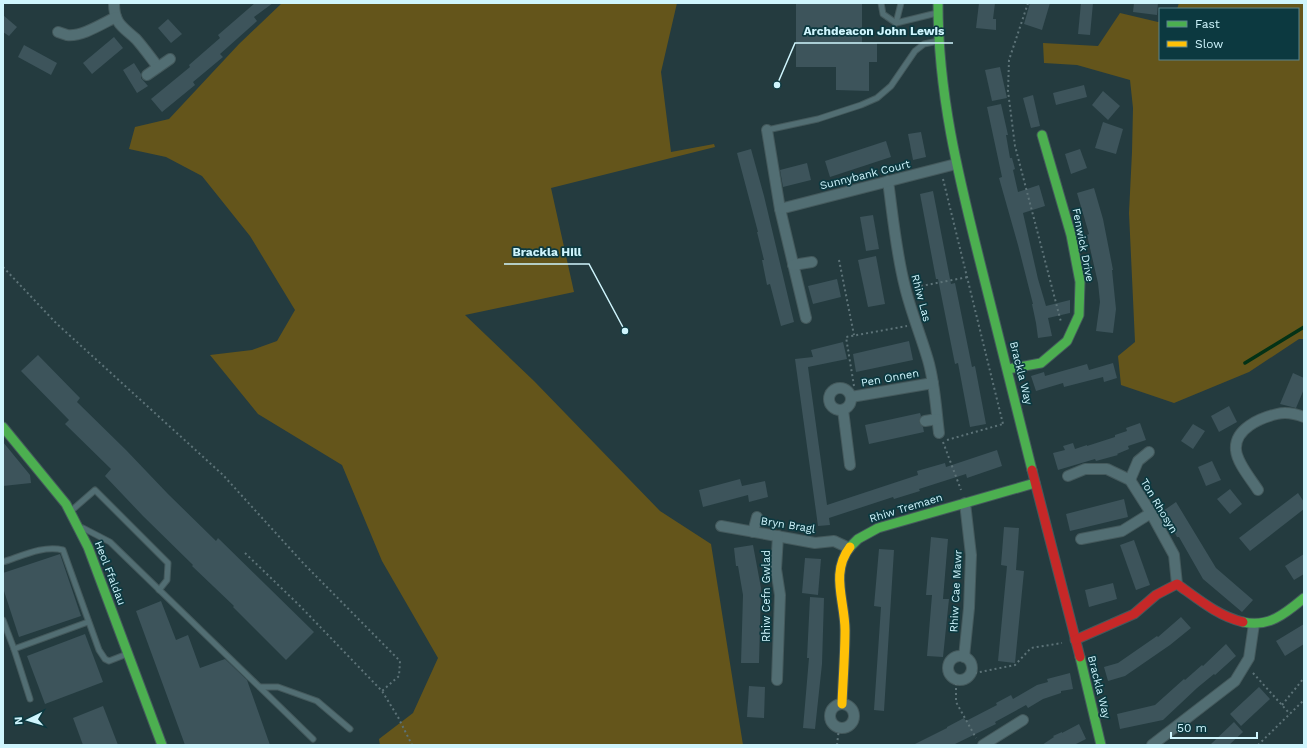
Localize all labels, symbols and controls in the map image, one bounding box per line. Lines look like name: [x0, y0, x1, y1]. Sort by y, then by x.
legend: [1159, 8, 1299, 60]
text: Fast: [1195, 17, 1220, 31]
callout: Archdeacon John Lewis: [795, 19, 953, 43]
text: Archdeacon John Lewis: [804, 24, 945, 38]
text: Slow: [1195, 37, 1223, 51]
street label: Sunnybank Court: [819, 157, 912, 192]
street label: Fenwick Drive: [1070, 207, 1096, 283]
callout: Brackla Hill: [504, 240, 589, 264]
text: Brackla Hill: [512, 245, 582, 259]
street label: Rhiw Las: [908, 273, 934, 323]
street label: Brackla Way: [1007, 340, 1035, 406]
street label: Pen Onnen: [860, 367, 920, 389]
street label: Ton Rhosyn: [1138, 476, 1180, 536]
street label: Rhiw Tremaen: [868, 491, 944, 525]
street label: Bryn Bragl: [760, 514, 817, 536]
street label: Heol Ffaldau: [92, 539, 128, 607]
street label: Rhiw Cae Mawr: [947, 549, 965, 633]
street label: Rhiw Cefn Gwlad: [760, 550, 773, 642]
street label: Brackla Way: [1085, 654, 1113, 720]
north arrow: [8, 700, 48, 740]
scale bar: [1171, 714, 1257, 740]
text: N: [12, 716, 25, 725]
text: 50 m: [1177, 721, 1207, 735]

